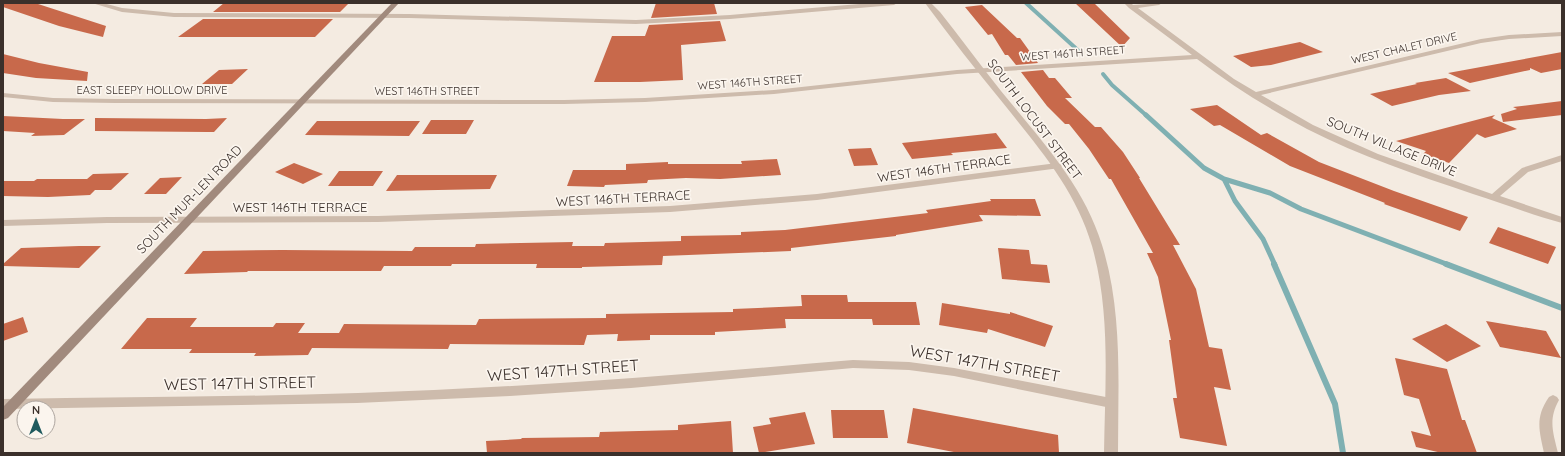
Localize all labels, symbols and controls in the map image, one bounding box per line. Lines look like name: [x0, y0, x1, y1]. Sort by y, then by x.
street label: WEST CHALET DRIVE: [1350, 29, 1458, 67]
street label: WEST 146TH STREET: [1020, 42, 1126, 64]
street label: SOUTH LOCUST STREET: [984, 56, 1086, 183]
street label: WEST 146TH STREET: [697, 71, 803, 93]
street label: EAST SLEEPY HOLLOW DRIVE: [77, 83, 227, 97]
street label: WEST 146TH STREET: [374, 84, 480, 98]
street label: SOUTH VILLAGE DRIVE: [1325, 113, 1459, 179]
street label: SOUTH MUR-LEN ROAD: [133, 141, 245, 257]
street label: WEST 146TH TERRACE: [876, 151, 1012, 185]
street label: WEST 146TH TERRACE: [555, 186, 691, 210]
street label: WEST 146TH TERRACE: [233, 199, 367, 215]
street label: WEST 147TH STREET: [908, 340, 1062, 386]
street label: WEST 147TH STREET: [486, 355, 640, 385]
street label: WEST 147TH STREET: [164, 372, 317, 394]
north arrow: [16, 400, 56, 440]
text: N: [32, 403, 40, 417]

